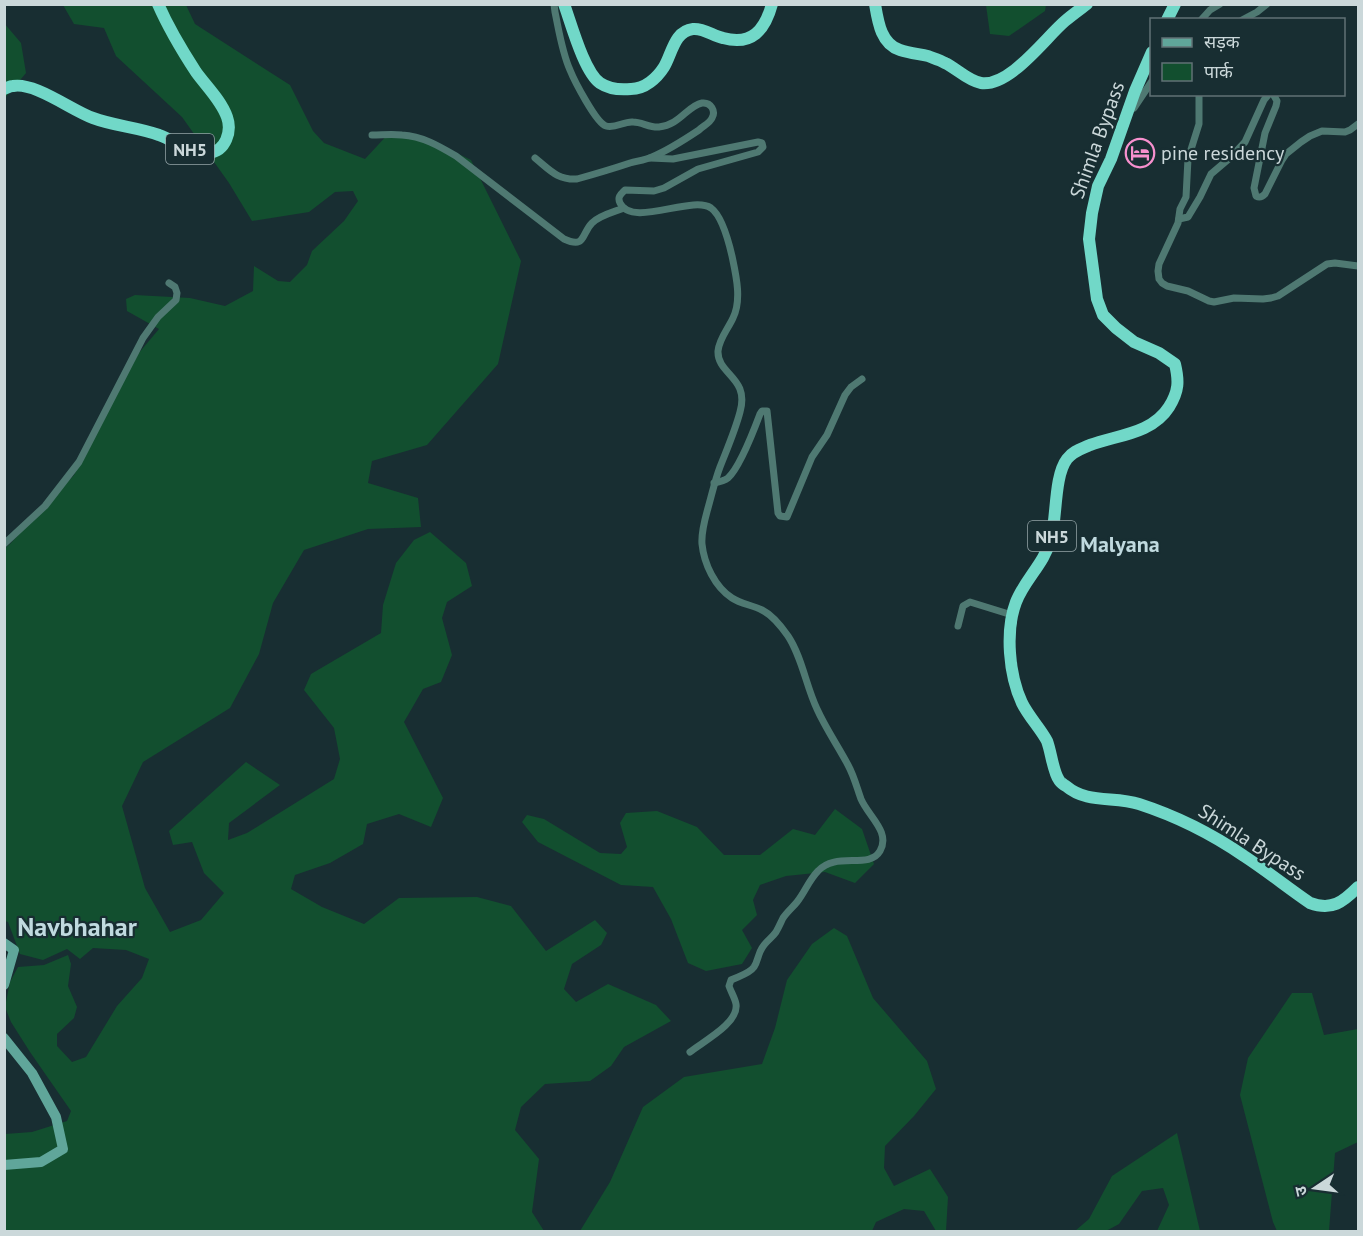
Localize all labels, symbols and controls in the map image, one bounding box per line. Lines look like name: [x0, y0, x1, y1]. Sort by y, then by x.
legend: [1150, 18, 1345, 96]
text: सड़क: [1204, 30, 1241, 53]
text: पार्क: [1204, 60, 1234, 83]
street label: Shimla Bypass: [1064, 78, 1130, 202]
road number: NH5: [166, 134, 214, 164]
hotel icon: pine residency: [1124, 137, 1156, 169]
place label: pine residency: [1161, 140, 1285, 166]
road number: NH5: [1028, 521, 1076, 551]
district label: Malyana: [1080, 530, 1160, 558]
street label: Shimla Bypass: [1193, 798, 1311, 886]
district label: Navbhahar: [17, 910, 138, 943]
north arrow: [1285, 1158, 1345, 1218]
text: उ: [1289, 1184, 1311, 1198]

